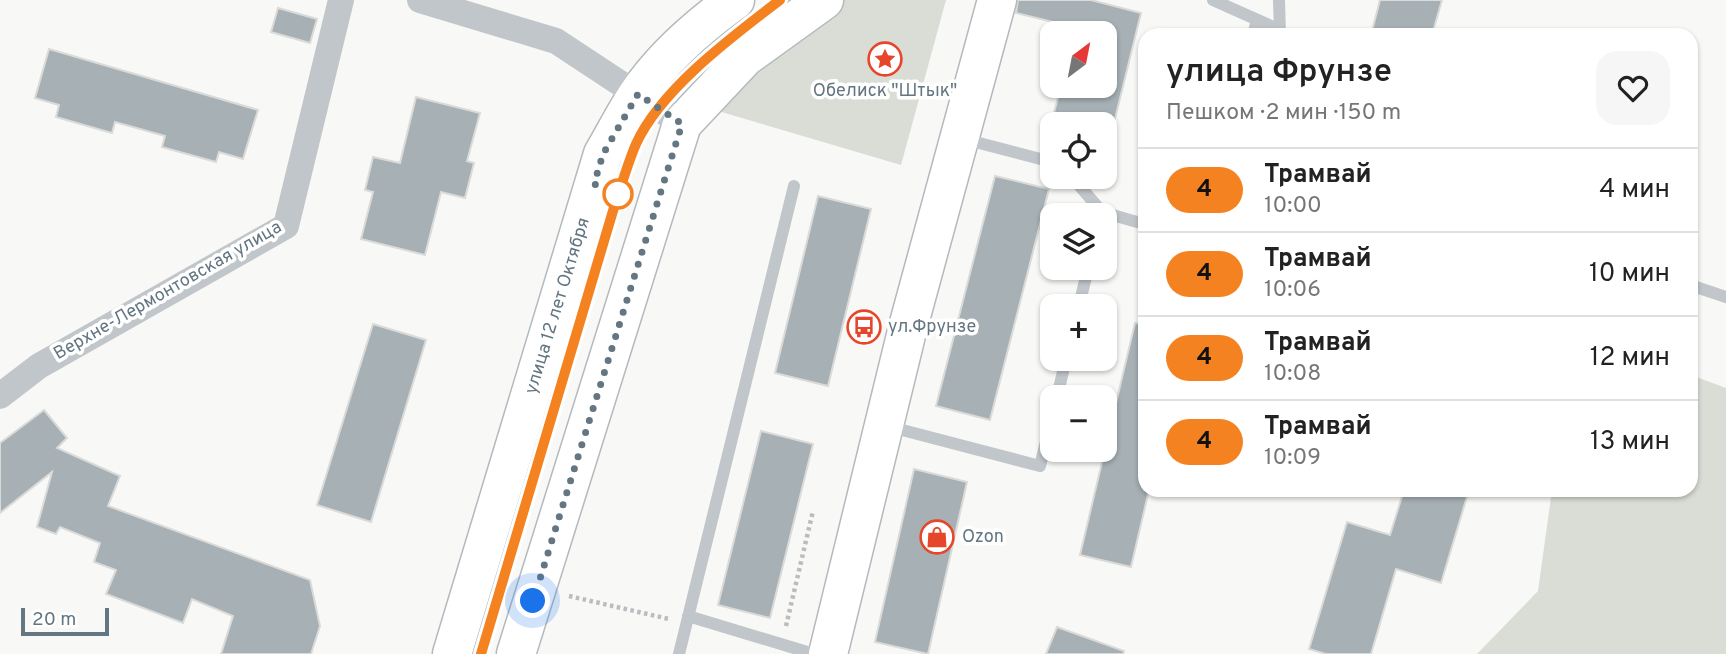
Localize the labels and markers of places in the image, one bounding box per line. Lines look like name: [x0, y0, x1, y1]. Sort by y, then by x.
place icon: Обелиск "Штык": [866, 40, 904, 78]
place label: Обелиск "Штык": [813, 80, 957, 103]
unlabelled marker: [603, 179, 633, 209]
bus stop icon: ул.Фрунзе: [845, 308, 883, 346]
place label: ул.Фрунзе: [888, 316, 976, 339]
shop icon: Ozon: [918, 518, 956, 556]
place label: Ozon: [962, 526, 1004, 549]

